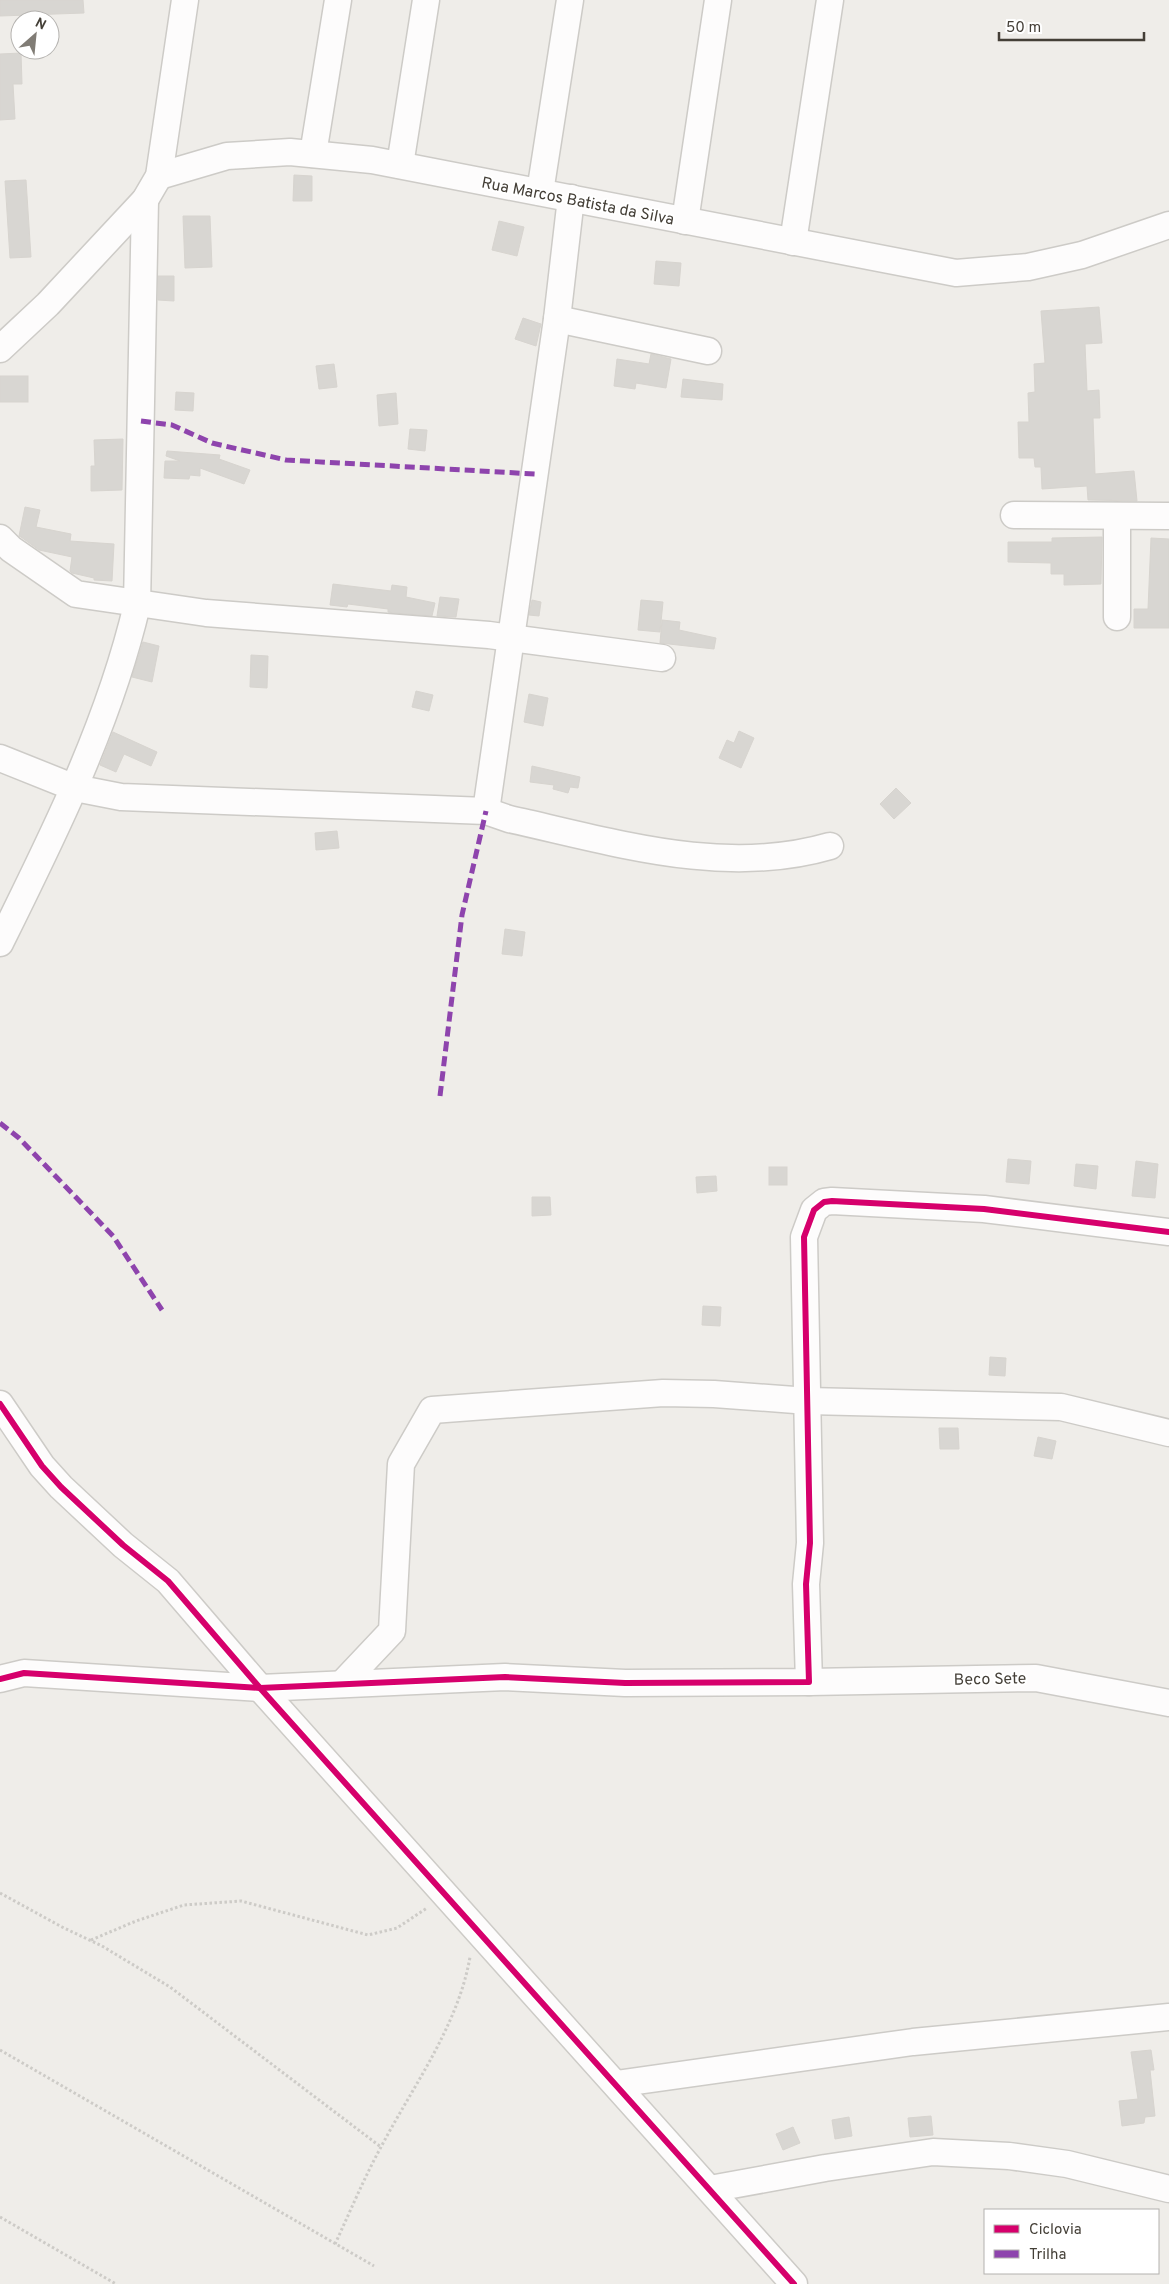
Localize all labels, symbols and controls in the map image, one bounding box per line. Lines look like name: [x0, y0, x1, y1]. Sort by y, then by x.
north arrow: [10, 10, 60, 60]
scale bar: [999, 10, 1144, 42]
text: N: [32, 15, 49, 35]
text: 50 m: [1006, 19, 1041, 38]
street label: Rua Marcos Batista da Silva: [480, 173, 676, 230]
street label: Beco Sete: [954, 1669, 1027, 1691]
legend: [984, 2209, 1159, 2274]
text: Ciclovia: [1029, 2221, 1082, 2240]
text: Trilha: [1029, 2246, 1066, 2265]

